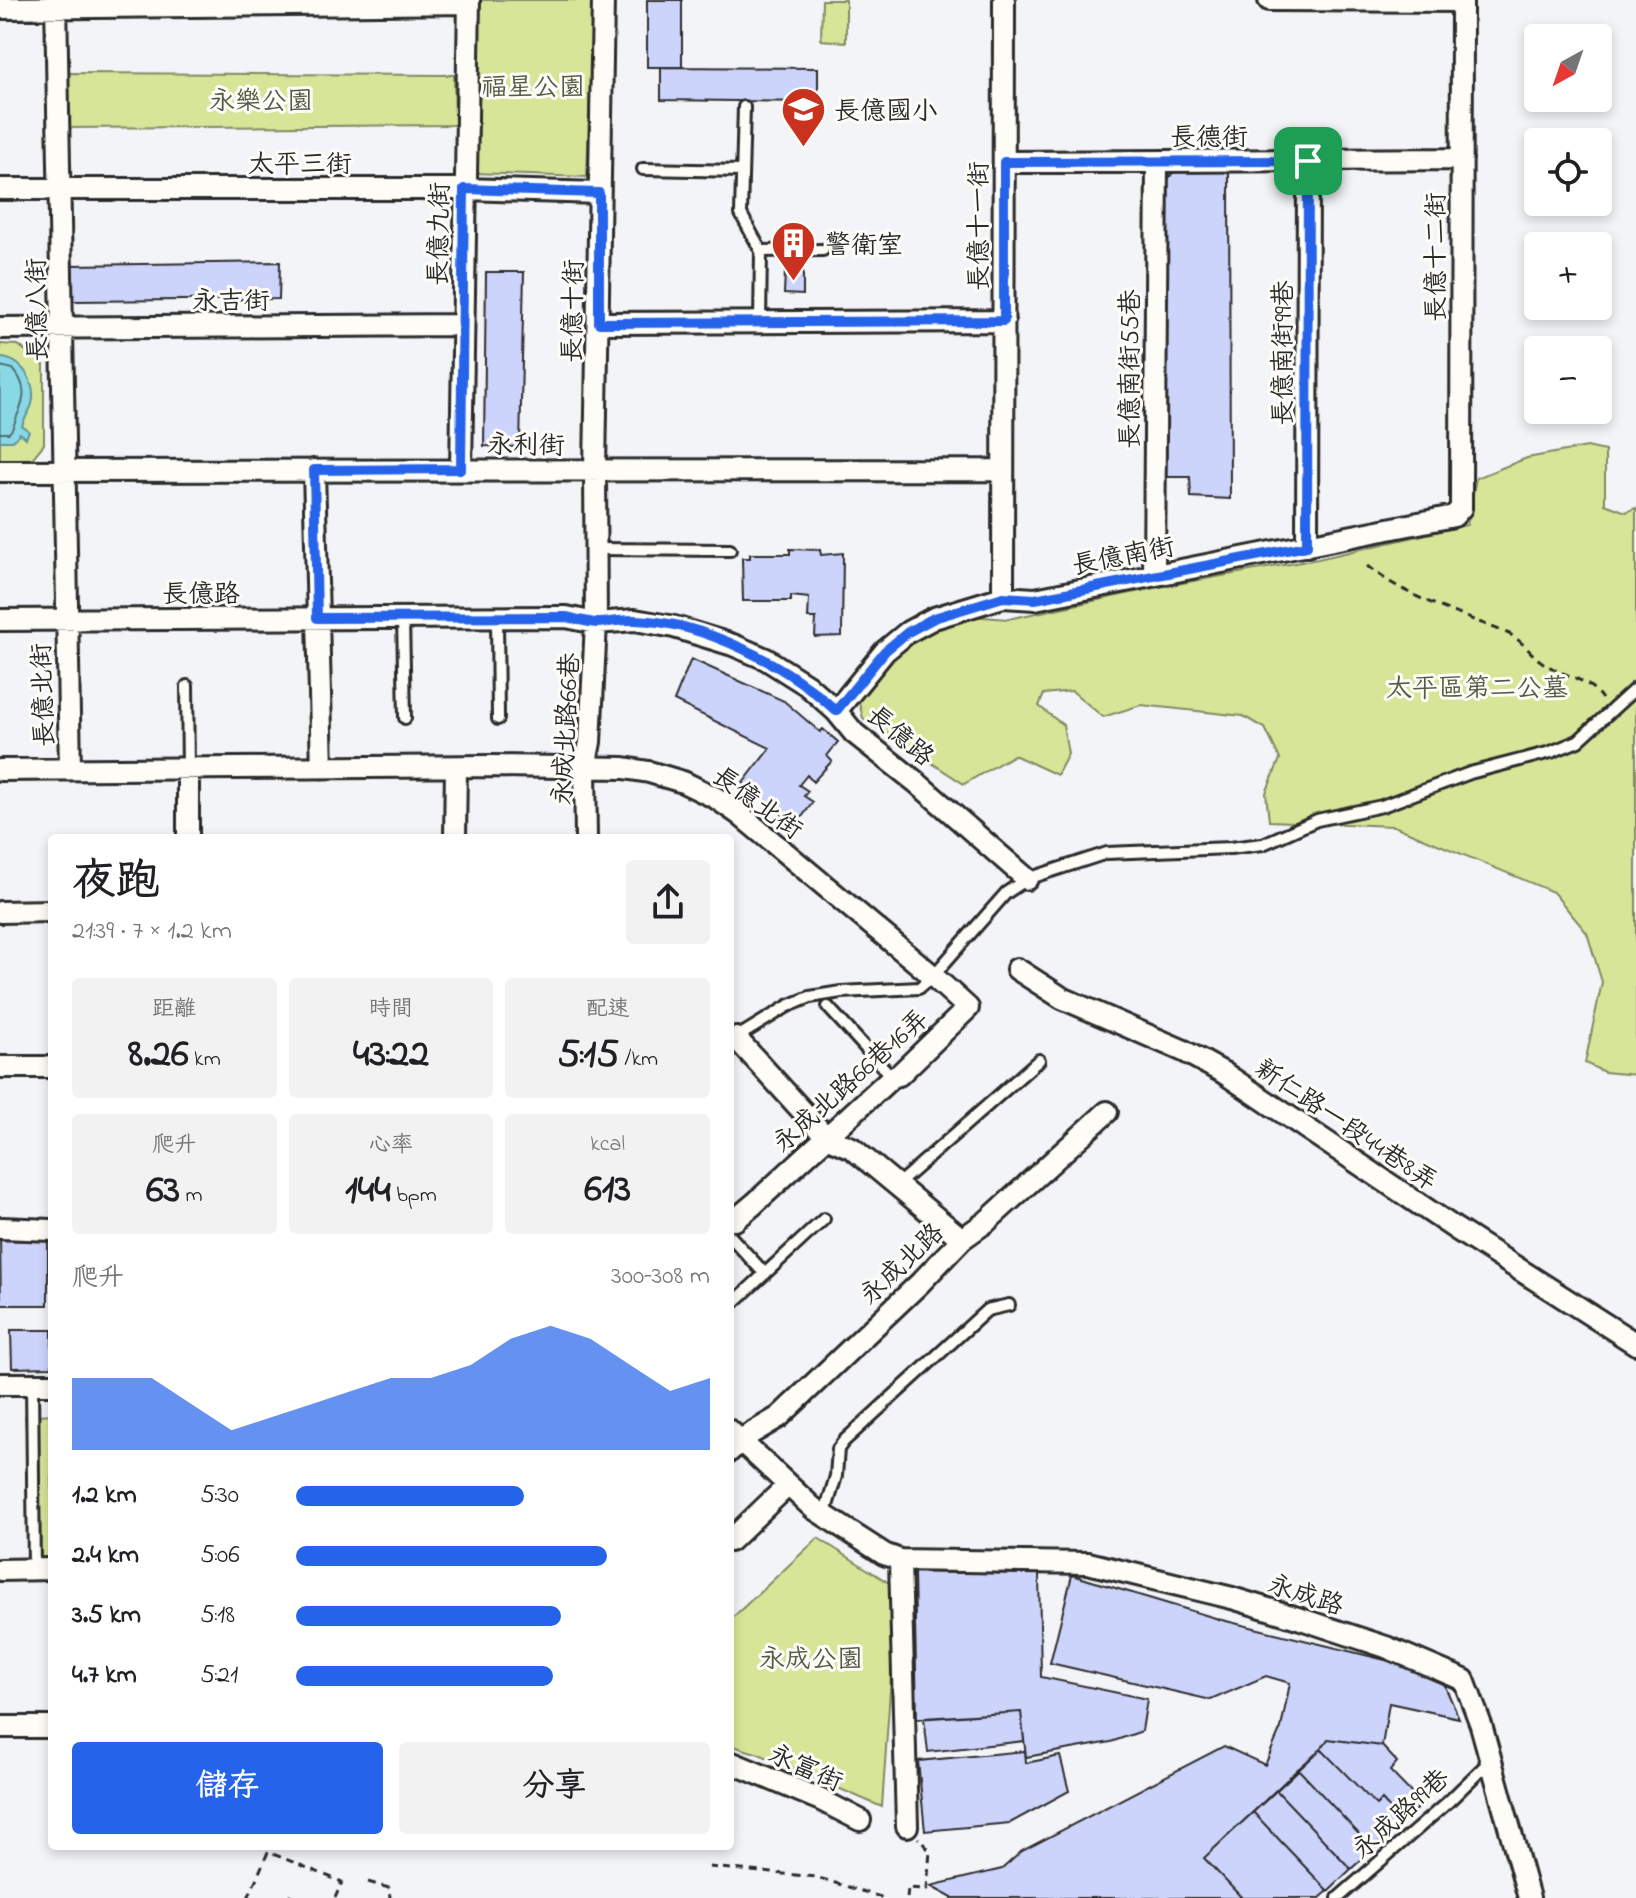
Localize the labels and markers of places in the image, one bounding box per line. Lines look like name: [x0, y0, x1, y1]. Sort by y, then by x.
school or university icon: 長億國小: [779, 86, 827, 149]
place label: 長億國小: [834, 94, 938, 132]
pin: [1274, 127, 1342, 195]
building icon: 警衛室: [770, 220, 818, 283]
place label: 警衛室: [825, 228, 903, 266]

